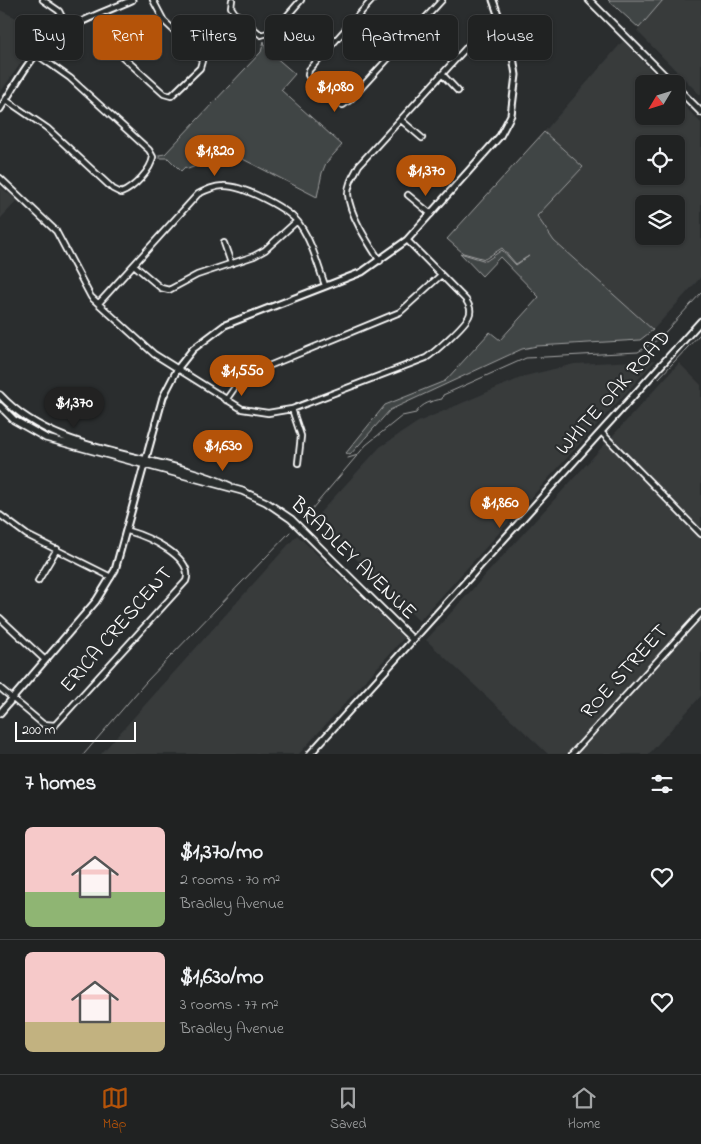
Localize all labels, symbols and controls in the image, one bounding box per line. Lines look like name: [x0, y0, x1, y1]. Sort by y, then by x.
chip: Buy: [15, 15, 83, 60]
chip: Rent: [93, 15, 162, 60]
chip: Filters: [172, 15, 255, 60]
chip: New: [265, 15, 333, 60]
chip: Apartment: [343, 15, 458, 60]
chip: House: [468, 15, 552, 60]
pin: $1,080: [294, 70, 376, 113]
text: $1,080: [316, 75, 354, 99]
north arrow: [635, 75, 685, 125]
map controls: [635, 75, 685, 245]
pin: $1,820: [174, 134, 256, 177]
button: locate: [635, 135, 685, 185]
text: $1,820: [196, 139, 234, 163]
pin: $1,370: [385, 154, 467, 197]
text: $1,370: [407, 159, 445, 183]
button: layers: [635, 195, 685, 245]
street label: WHITE OAK ROAD: [549, 324, 679, 462]
pin: $1,550: [201, 354, 283, 397]
text: $1,550: [221, 359, 263, 383]
pin: $1,370: [33, 386, 115, 429]
text: $1,370: [55, 391, 93, 415]
pin: $1,630: [182, 430, 264, 472]
text: $1,630: [204, 434, 242, 458]
pin: $1,860: [459, 486, 541, 529]
street label: BRADLEY AVENUE: [282, 490, 423, 627]
text: $1,860: [481, 491, 519, 515]
street label: ERICA CRESCENT: [54, 560, 180, 700]
street label: ROE STREET: [574, 618, 676, 726]
scale bar: [15, 719, 136, 742]
text: 200 m: [22, 720, 55, 741]
text: 7 homes: [25, 769, 96, 799]
icon: filters: [648, 770, 676, 798]
text: $1,370/mo: [180, 838, 263, 868]
icon: home: [65, 847, 125, 907]
icon: heart: [648, 863, 676, 891]
text: 2 rooms · 70 m²: [180, 868, 280, 892]
text: Bradley Avenue: [180, 892, 284, 916]
text: $1,630/mo: [180, 963, 264, 993]
icon: home: [65, 972, 125, 1032]
icon: heart: [648, 988, 676, 1016]
text: 3 rooms · 77 m²: [180, 993, 279, 1017]
text: Bradley Avenue: [180, 1017, 284, 1041]
tab: Map: [101, 1084, 129, 1135]
tab: Saved: [330, 1084, 366, 1135]
tab: Home: [568, 1084, 600, 1135]

